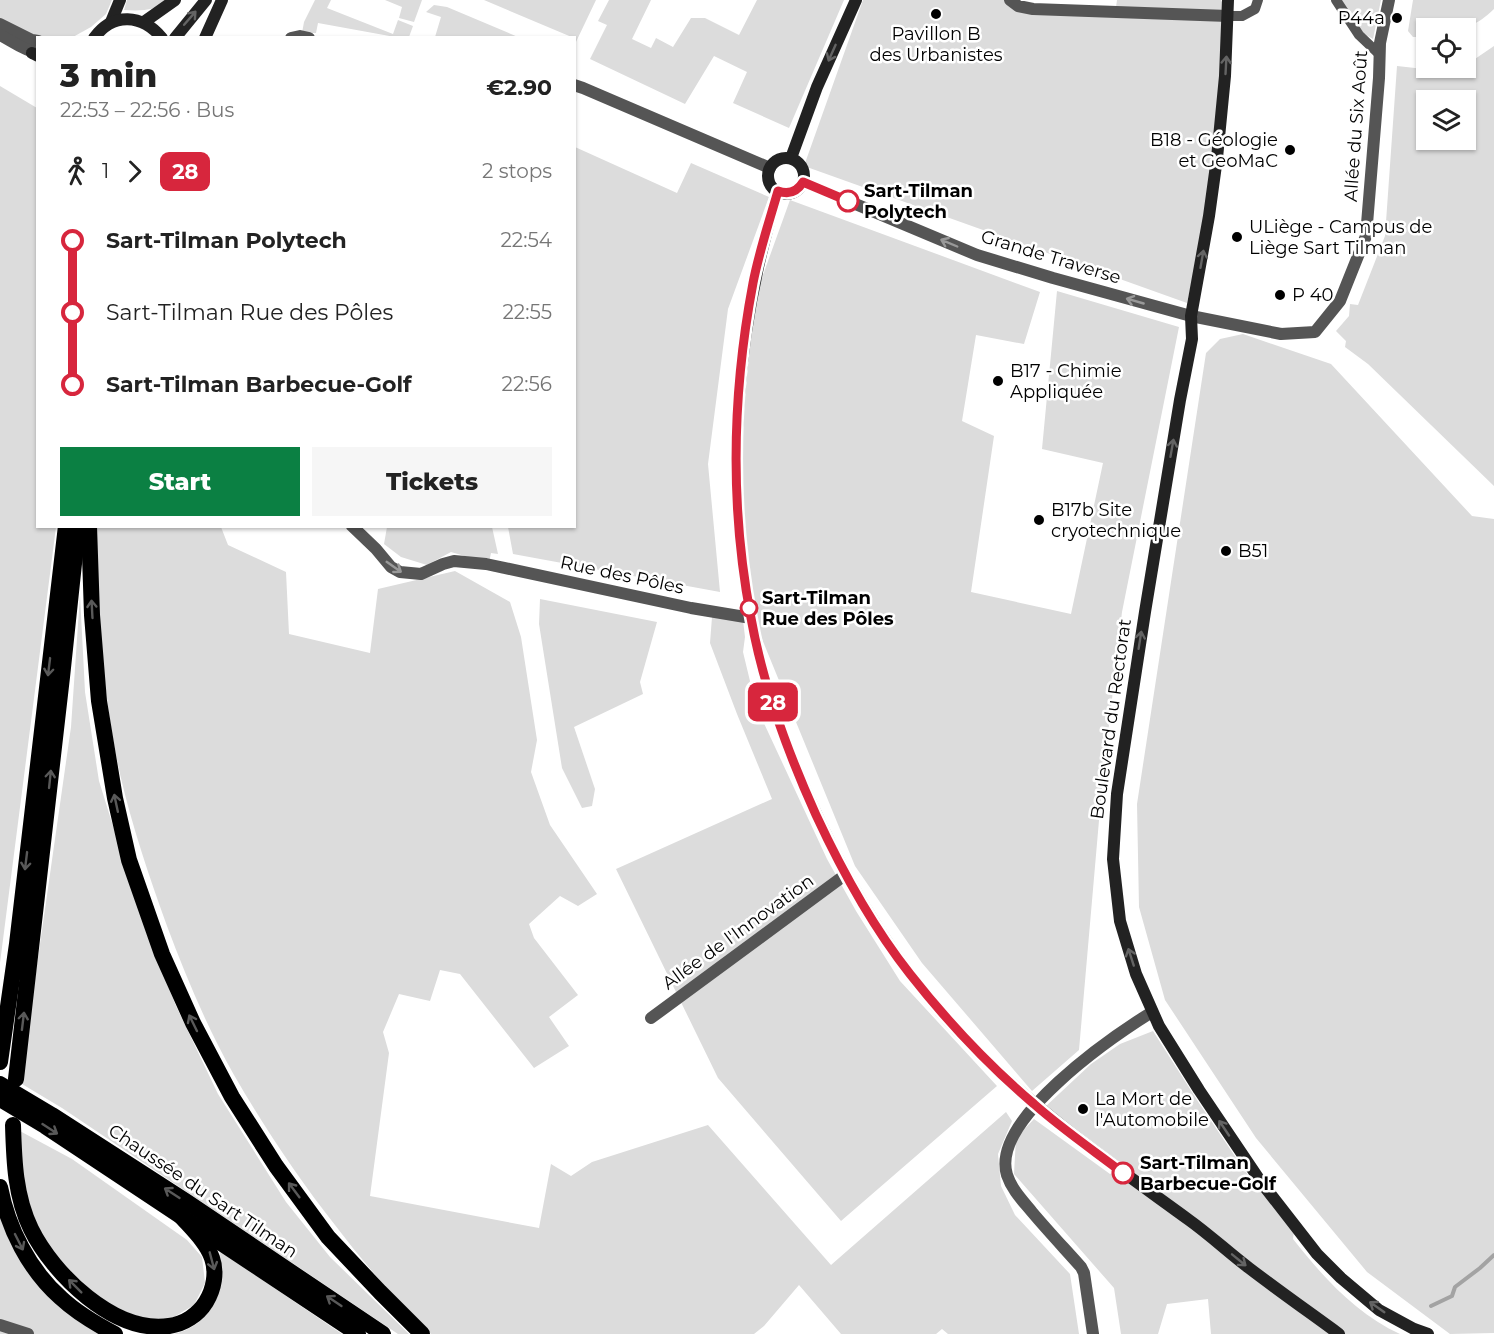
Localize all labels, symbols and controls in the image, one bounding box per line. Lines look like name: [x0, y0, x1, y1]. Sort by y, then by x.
marker: Pavillon B des Urbanistes: [929, 7, 943, 21]
place label: P44a: [1338, 7, 1385, 29]
one-way arrow: [183, 11, 197, 26]
marker: P44a: [1390, 11, 1404, 25]
map controls: [1416, 18, 1476, 150]
button: locate: [1416, 18, 1476, 78]
place label: Pavillon B des Urbanistes: [869, 23, 1003, 66]
one-way arrow: [826, 44, 837, 62]
street label: Allée du Six Août: [1340, 50, 1372, 202]
text: 3 min: [60, 55, 157, 95]
one-way arrow: [1220, 56, 1231, 76]
text: €2.90: [486, 74, 552, 101]
button: layers: [1416, 90, 1476, 150]
text: 22:53 – 22:56 · Bus: [60, 98, 234, 122]
place label: B18 - Géologie et GeoMaC: [1150, 129, 1278, 172]
marker: B18 - Géologie et GeoMaC: [1283, 143, 1297, 157]
icon: walk: [60, 155, 93, 188]
icon: forward: [118, 155, 151, 188]
text: 1: [102, 159, 109, 183]
text: 28: [172, 159, 198, 184]
text: 2 stops: [482, 159, 552, 183]
place label: Sart-Tilman Polytech: [864, 180, 973, 223]
marker: Sart-Tilman Polytech: [837, 190, 859, 212]
place label: ULiège - Campus de Liège Sart Tilman: [1249, 216, 1432, 259]
street label: Grande Traverse: [978, 225, 1124, 289]
text: Sart-Tilman Polytech: [106, 227, 347, 254]
text: 22:54: [501, 228, 552, 252]
marker: ULiège - Campus de Liège Sart Tilman: [1230, 230, 1244, 244]
one-way arrow: [940, 237, 959, 248]
one-way arrow: [1196, 250, 1207, 269]
place label: P 40: [1292, 284, 1333, 306]
marker: P 40: [1273, 288, 1287, 302]
one-way arrow: [1126, 295, 1145, 306]
text: Sart-Tilman Rue des Pôles: [106, 299, 393, 326]
text: 22:55: [503, 300, 552, 324]
place label: B17 - Chimie Appliquée: [1010, 360, 1122, 403]
text: Sart-Tilman Barbecue-Golf: [106, 371, 412, 398]
text: 22:56: [502, 372, 552, 396]
marker: B17 - Chimie Appliquée: [991, 374, 1005, 388]
one-way arrow: [1167, 438, 1178, 458]
button: Start: [60, 447, 300, 516]
button: Tickets: [312, 447, 552, 516]
place label: B17b Site cryotechnique: [1051, 499, 1181, 542]
marker: B17b Site cryotechnique: [1032, 513, 1046, 527]
place label: B51: [1238, 540, 1268, 562]
marker: B51: [1219, 544, 1233, 558]
street label: Rue des Pôles: [558, 551, 686, 599]
one-way arrow: [385, 561, 401, 573]
place label: Sart-Tilman Rue des Pôles: [762, 587, 894, 630]
marker: Sart-Tilman Rue des Pôles: [740, 599, 758, 617]
one-way arrow: [87, 600, 98, 620]
street label: Boulevard du Rectorat: [1086, 617, 1136, 821]
one-way arrow: [1135, 631, 1146, 651]
one-way arrow: [43, 657, 54, 677]
line badge: 28: [746, 682, 800, 722]
text: 28: [760, 690, 786, 715]
one-way arrow: [45, 769, 56, 789]
one-way arrow: [110, 793, 121, 813]
one-way arrow: [21, 851, 32, 871]
street label: Allée de l'Innovation: [658, 870, 818, 994]
one-way arrow: [1125, 948, 1136, 967]
one-way arrow: [18, 1011, 29, 1031]
one-way arrow: [187, 1014, 199, 1032]
place label: La Mort de l'Automobile: [1095, 1088, 1209, 1131]
marker: La Mort de l'Automobile: [1076, 1102, 1090, 1116]
street label: Chaussée du Sart Tilman: [104, 1119, 302, 1263]
one-way arrow: [1218, 1120, 1230, 1136]
one-way arrow: [41, 1124, 58, 1136]
place label: Sart-Tilman Barbecue-Golf: [1140, 1152, 1277, 1195]
marker: Sart-Tilman Barbecue-Golf: [1112, 1162, 1134, 1184]
one-way arrow: [287, 1182, 300, 1198]
one-way arrow: [164, 1186, 181, 1199]
one-way arrow: [14, 1232, 25, 1250]
one-way arrow: [206, 1251, 218, 1270]
one-way arrow: [1231, 1254, 1247, 1267]
one-way arrow: [67, 1278, 82, 1293]
one-way arrow: [326, 1295, 343, 1308]
one-way arrow: [1369, 1301, 1385, 1313]

